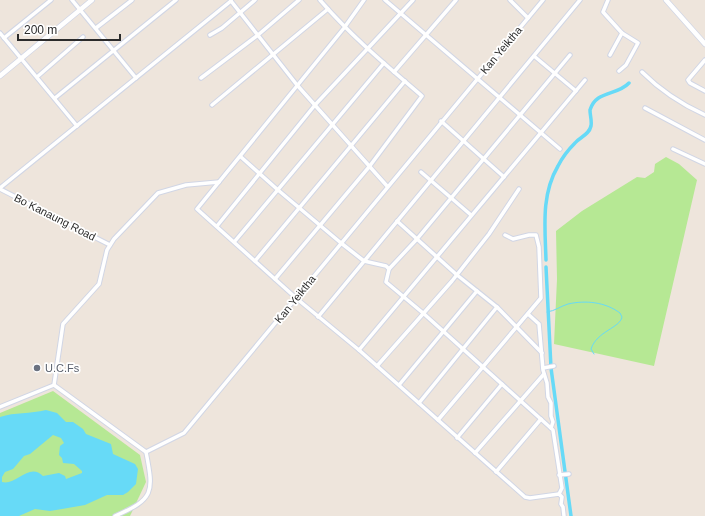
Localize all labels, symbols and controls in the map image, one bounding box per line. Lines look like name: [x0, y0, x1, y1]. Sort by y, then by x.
scale bar: [18, 16, 120, 42]
text: 200 m: [24, 23, 57, 37]
street label: Kan Yeiktha: [478, 23, 525, 76]
street label: Bo Kanaung Road: [12, 191, 98, 243]
street label: Kan Yeiktha: [272, 272, 318, 325]
place label: U.C.Fs: [45, 362, 80, 374]
marker: U.C.Fs: [32, 363, 42, 373]

